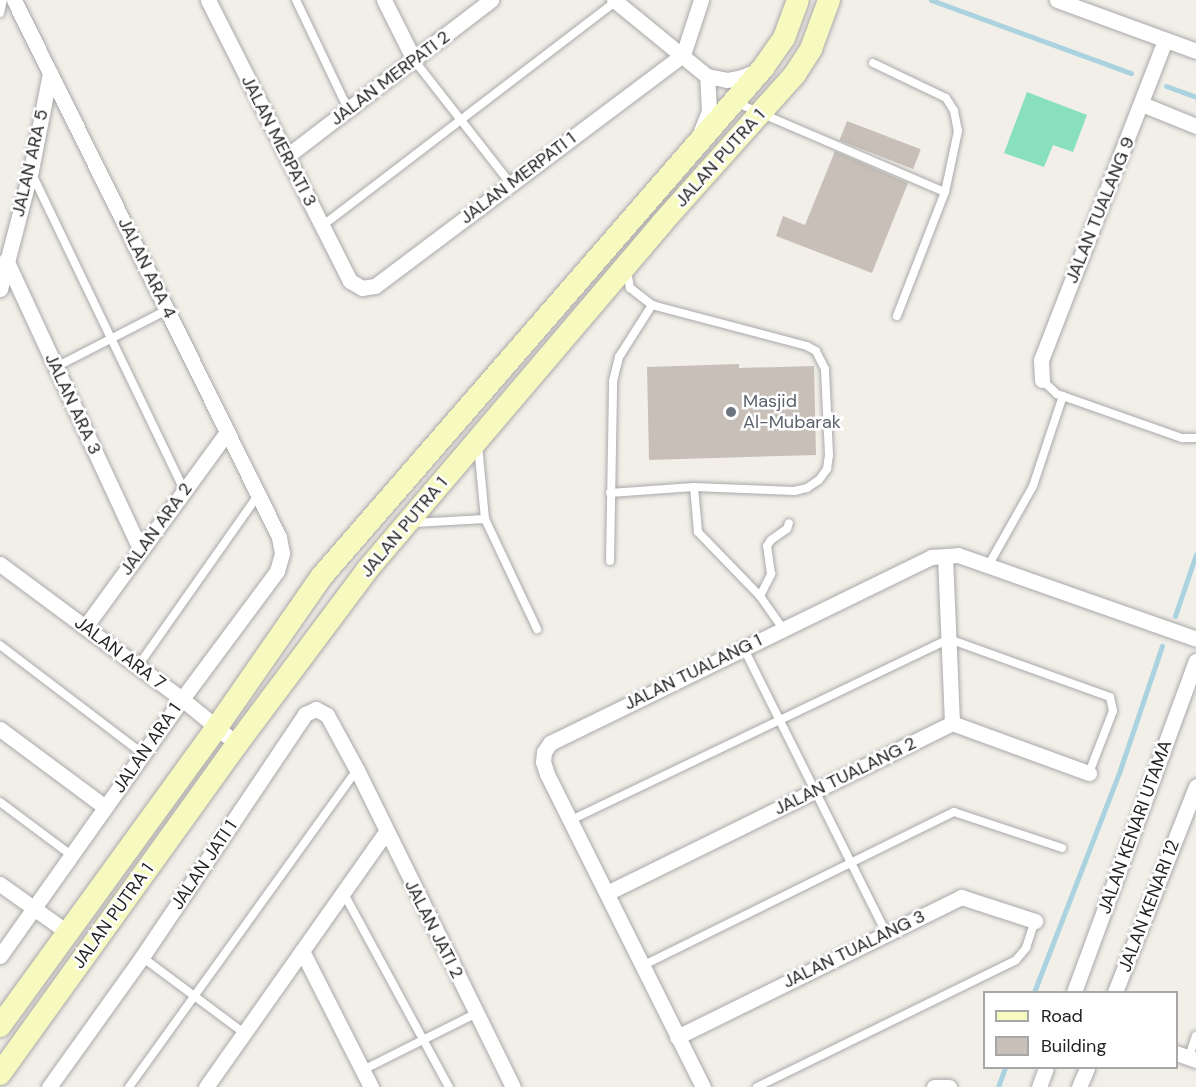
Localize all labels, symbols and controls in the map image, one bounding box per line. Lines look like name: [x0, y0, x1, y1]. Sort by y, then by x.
street label: JALAN MERPATI 2: [326, 26, 454, 130]
street label: JALAN MERPATI 3: [237, 72, 321, 210]
street label: JALAN PUTRA 1: [670, 105, 770, 211]
street label: JALAN ARA 5: [7, 107, 53, 219]
street label: JALAN MERPATI 1: [456, 127, 580, 229]
street label: JALAN TUALANG 9: [1061, 134, 1139, 286]
street label: JALAN ARA 4: [113, 214, 181, 322]
street label: JALAN ARA 3: [40, 350, 106, 458]
place label: Masjid Al-Mubarak: [743, 391, 841, 434]
marker: Masjid Al-Mubarak: [724, 405, 738, 419]
street label: JALAN PUTRA 1: [356, 472, 452, 582]
street label: JALAN ARA 2: [115, 479, 197, 579]
street label: JALAN ARA 7: [70, 612, 170, 694]
street label: JALAN TUALANG 1: [621, 629, 765, 715]
street label: JALAN ARA 1: [108, 699, 186, 797]
street label: JALAN TUALANG 2: [771, 732, 919, 820]
street label: JALAN KENARI UTAMA: [1093, 737, 1177, 917]
street label: JALAN JATI 1: [166, 816, 242, 914]
street label: JALAN KENARI 12: [1114, 837, 1184, 975]
street label: JALAN PUTRA 1: [68, 859, 158, 973]
street label: JALAN JATI 2: [400, 876, 468, 982]
street label: JALAN TUALANG 3: [779, 905, 929, 993]
legend: [983, 991, 1178, 1069]
text: Road: [1041, 1004, 1083, 1028]
text: Building: [1041, 1034, 1106, 1058]

